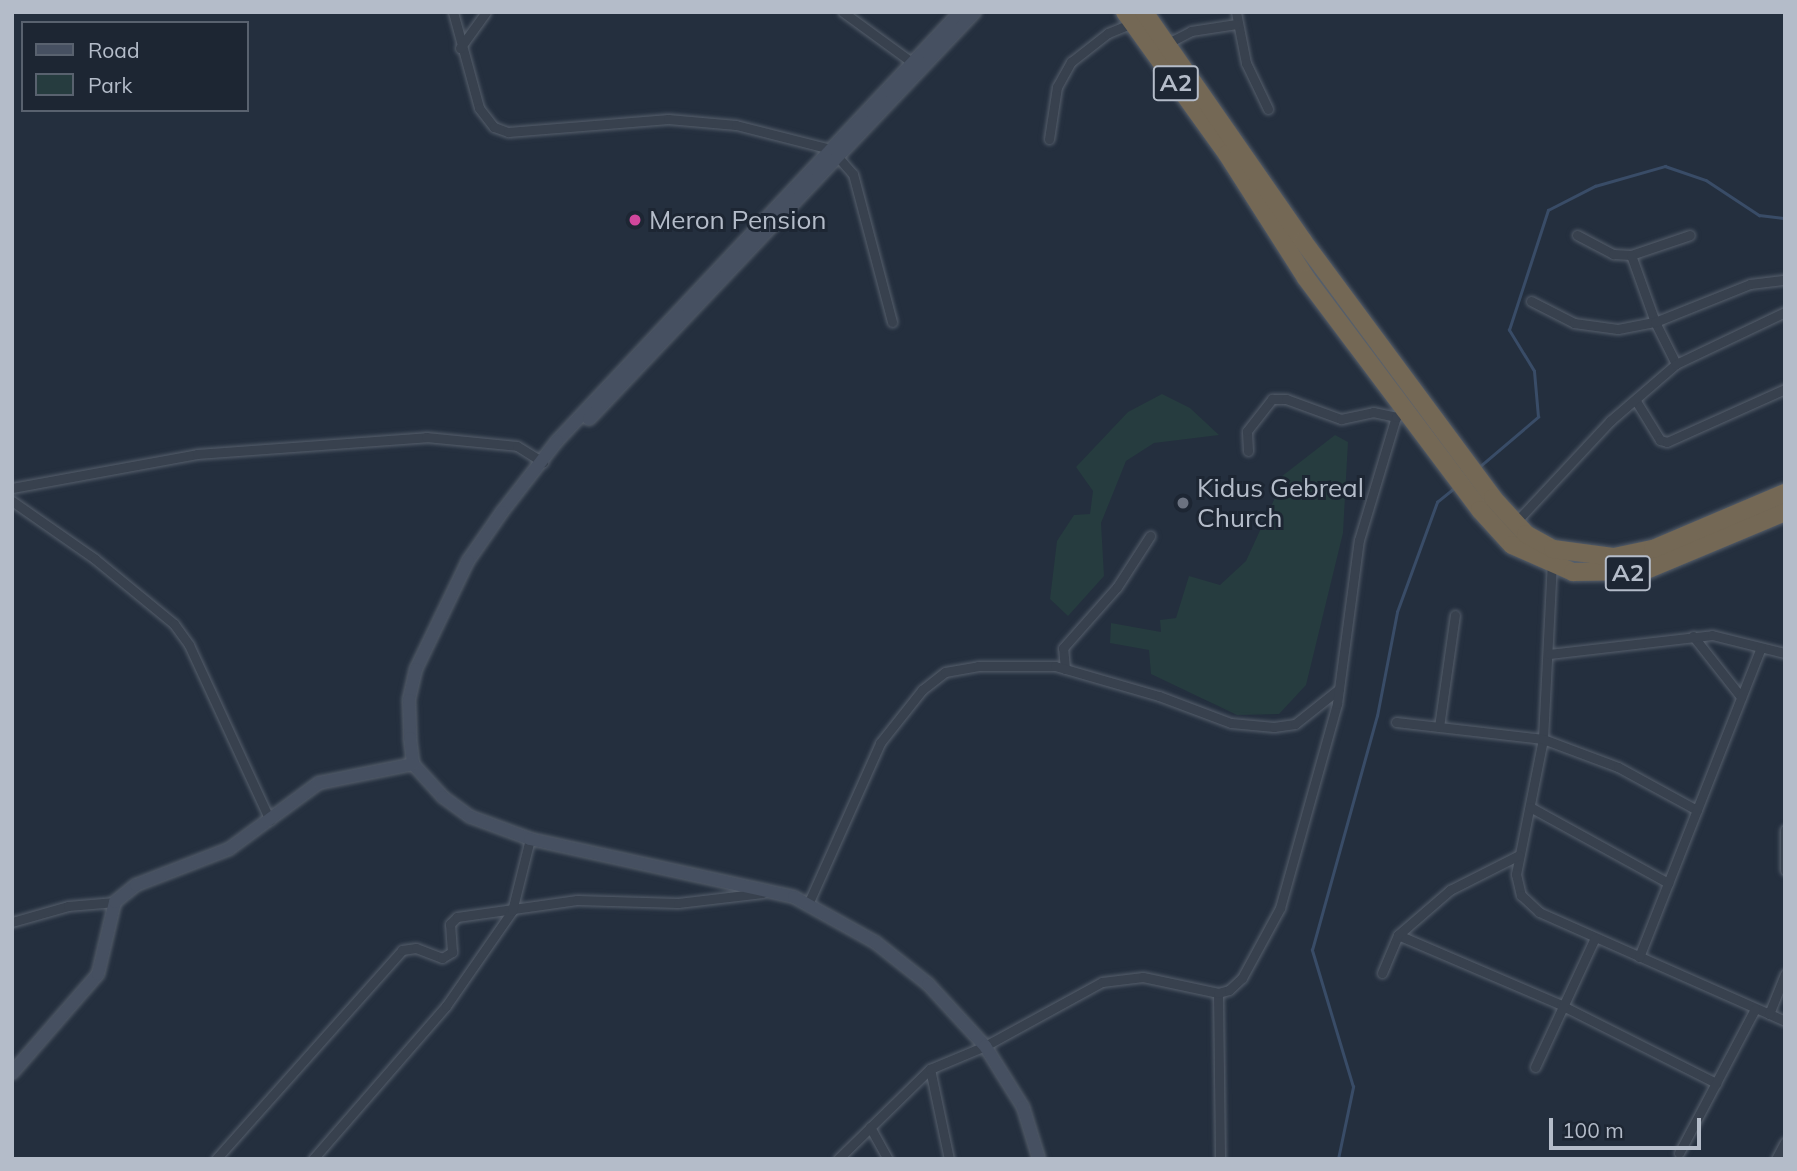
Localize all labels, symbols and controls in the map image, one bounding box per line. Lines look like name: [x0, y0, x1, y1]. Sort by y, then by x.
legend: [21, 21, 248, 112]
text: Road: [88, 37, 139, 63]
road number: A2: [1152, 62, 1200, 104]
text: Park: [88, 72, 132, 98]
place label: Meron Pension: [649, 204, 826, 236]
marker: Meron Pension: [627, 212, 643, 228]
place label: Kidus Gebreal Church: [1197, 472, 1364, 534]
marker: Kidus Gebreal Church: [1175, 495, 1191, 511]
road number: A2: [1604, 552, 1652, 594]
scale bar: [1552, 1104, 1704, 1148]
text: 100 m: [1562, 1117, 1624, 1143]

